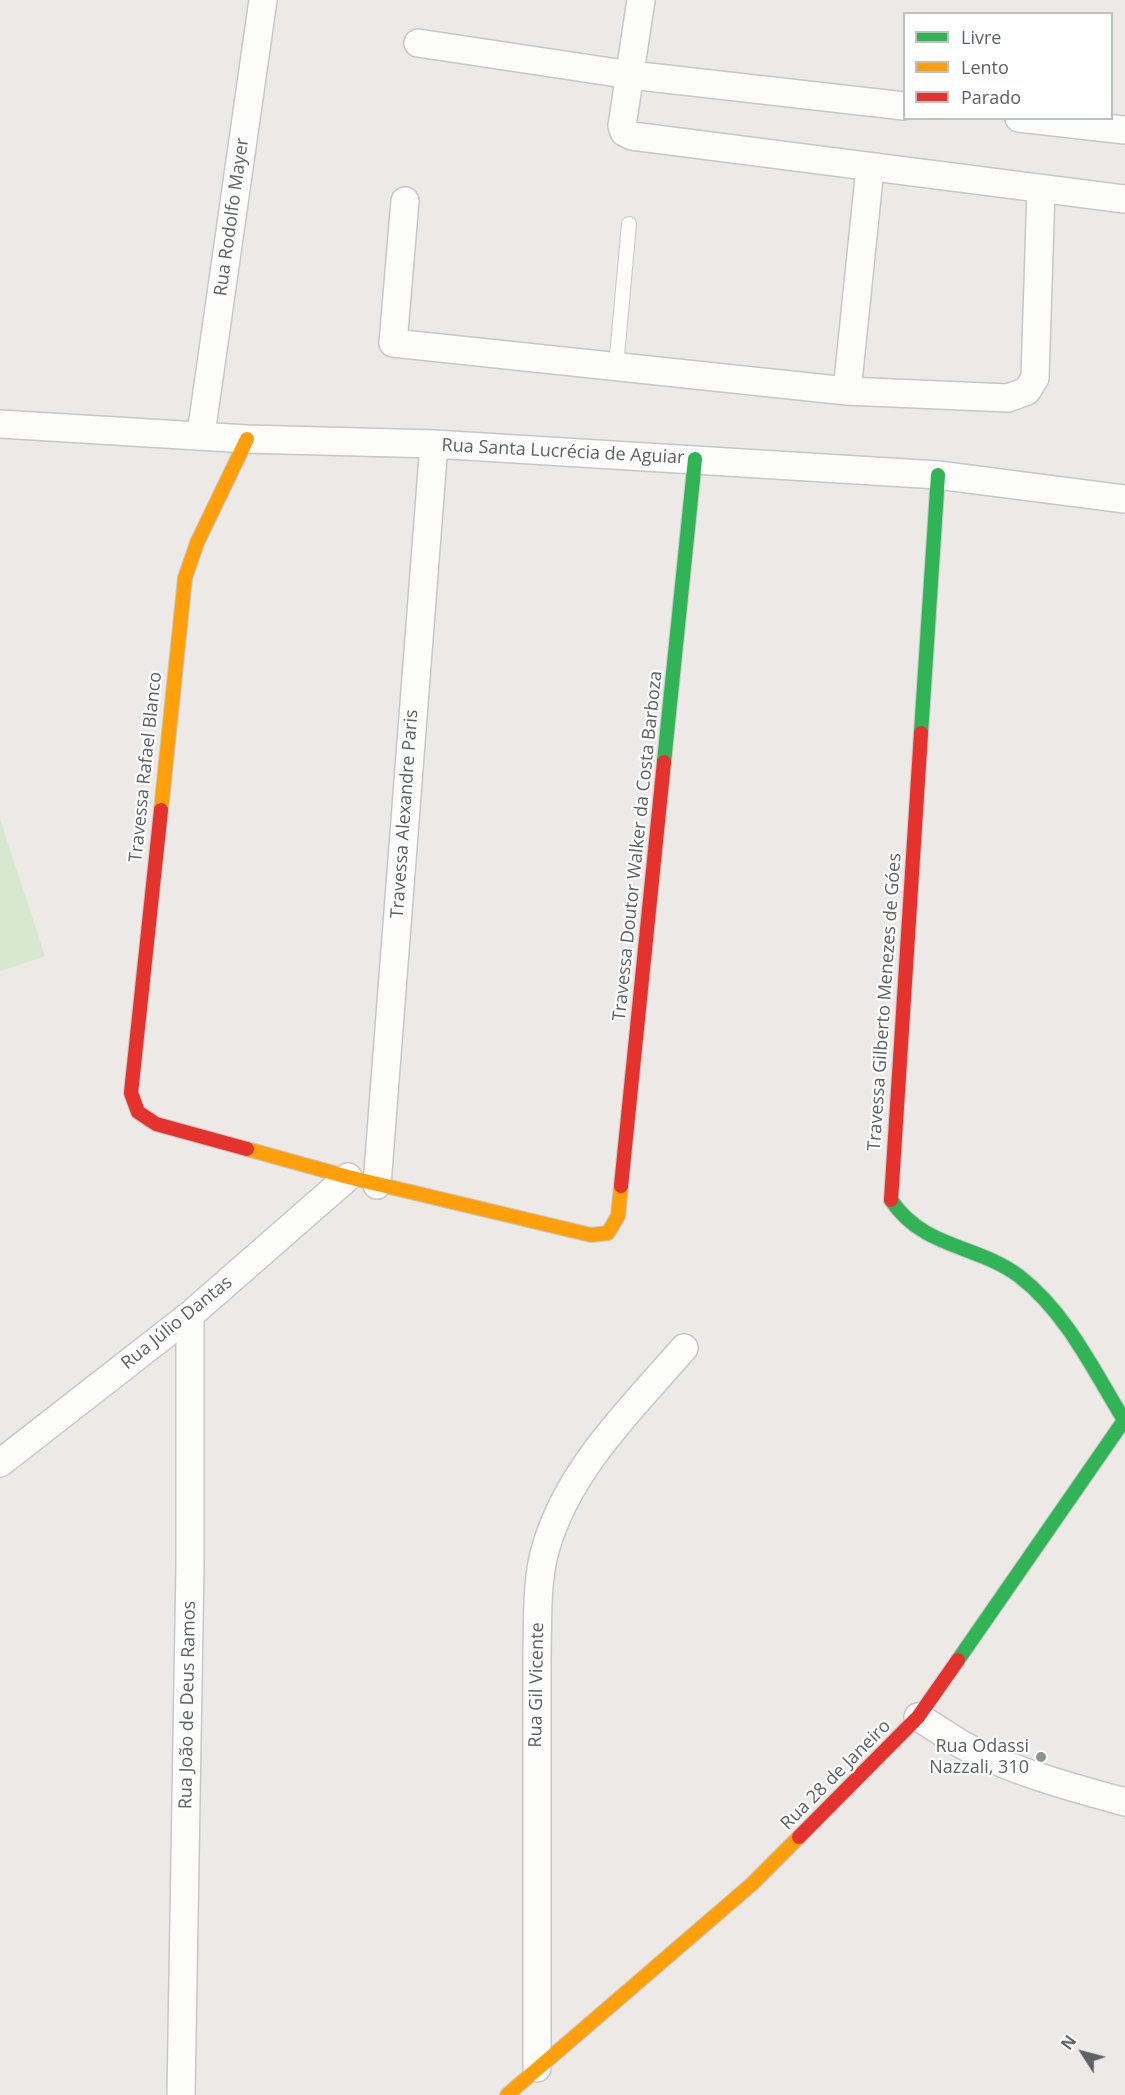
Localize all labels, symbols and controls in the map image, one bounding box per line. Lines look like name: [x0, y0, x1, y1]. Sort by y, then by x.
legend: [903, 12, 1113, 120]
text: Livre: [961, 25, 1001, 49]
text: Lento: [961, 55, 1009, 79]
text: Parado: [961, 85, 1021, 109]
street label: Rua Rodolfo Mayer: [210, 137, 254, 297]
street label: Rua Santa Lucrécia de Aguiar: [441, 435, 685, 469]
street label: Travessa Doutor Walker da Costa Barboza: [609, 670, 667, 1022]
street label: Travessa Rafael Blanco: [125, 671, 167, 863]
street label: Travessa Alexandre Paris: [387, 709, 423, 919]
street label: Travessa Gilberto Menezes de Góes: [864, 852, 906, 1152]
street label: Rua Júlio Dantas: [117, 1272, 237, 1374]
street label: Rua João de Deus Ramos: [175, 1601, 201, 1809]
street label: Rua Gil Vicente: [525, 1622, 549, 1748]
street label: Rua 28 de Janeiro: [777, 1716, 895, 1834]
place label: Rua Odassi Nazzali, 310: [929, 1736, 1029, 1778]
marker: Rua Odassi Nazzali, 310: [1034, 1750, 1048, 1764]
north arrow: [1053, 2023, 1113, 2083]
text: N: [1056, 2031, 1081, 2054]

